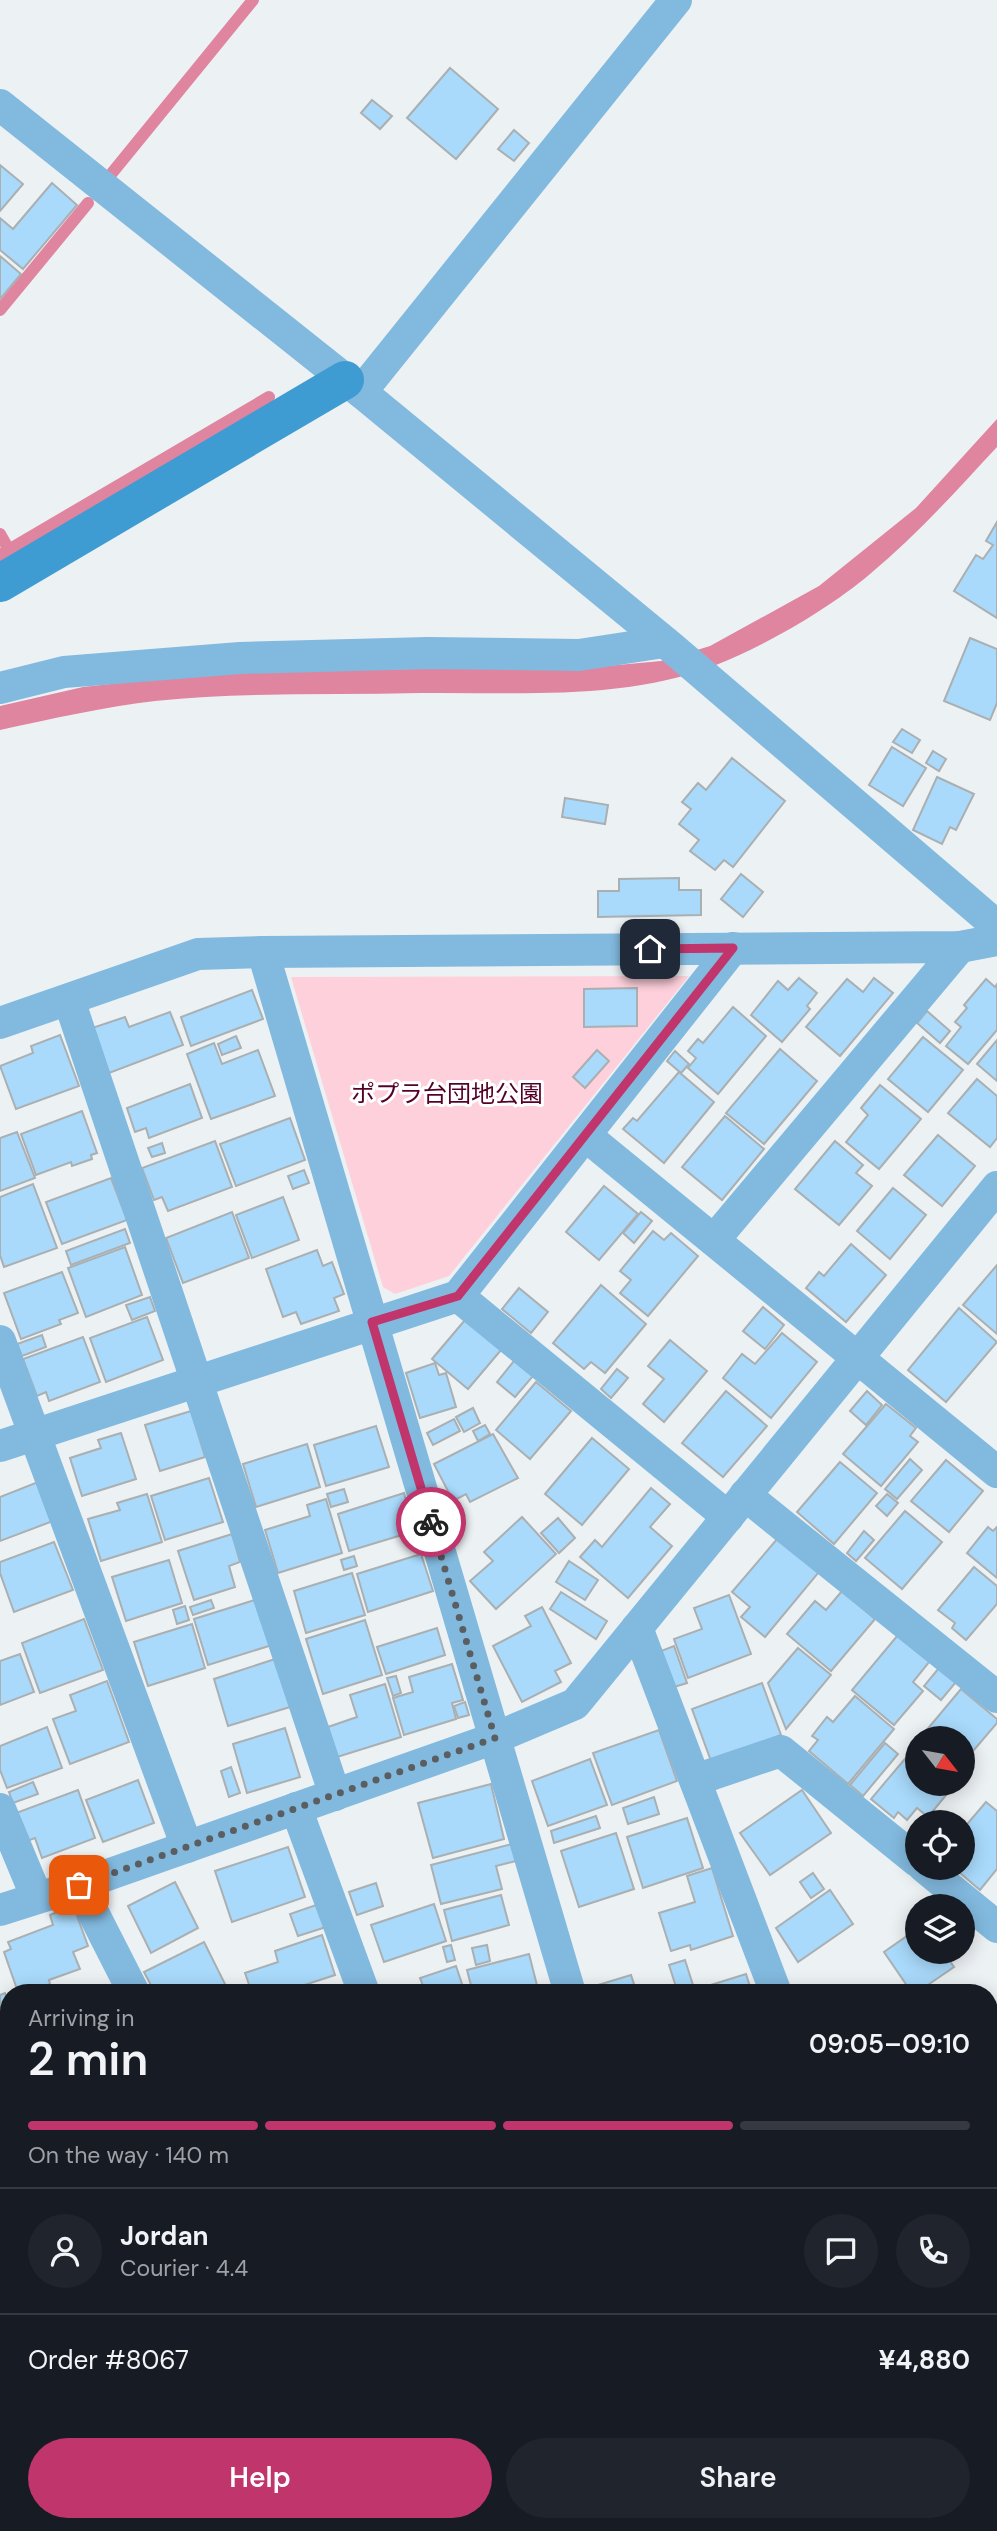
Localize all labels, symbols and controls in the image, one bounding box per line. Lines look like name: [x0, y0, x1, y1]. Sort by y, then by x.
pin: [620, 919, 680, 979]
icon: home: [631, 930, 669, 968]
park label: ポプラ台団地公園: [351, 1078, 543, 1109]
courier: [396, 1487, 466, 1557]
icon: bike: [412, 1503, 450, 1541]
north arrow: [905, 1726, 975, 1796]
map controls: [905, 1726, 975, 1964]
button: locate: [905, 1810, 975, 1880]
pin: [49, 1855, 109, 1915]
icon: bag: [60, 1866, 98, 1904]
button: layers: [905, 1894, 975, 1964]
text: Arriving in: [28, 2003, 134, 2033]
text: 09:05–09:10: [809, 2027, 970, 2061]
text: 2 min: [28, 2029, 148, 2089]
text: On the way · 140 m: [28, 2140, 229, 2170]
button: person: [28, 2214, 102, 2288]
button: chat: [804, 2214, 878, 2288]
button: phone: [896, 2214, 970, 2288]
text: Jordan: [120, 2219, 209, 2253]
text: Courier · 4.4: [120, 2253, 248, 2283]
text: Order #8067: [28, 2343, 189, 2377]
text: ¥4,880: [879, 2343, 970, 2377]
button: Help: [28, 2438, 492, 2518]
button: Share: [506, 2438, 970, 2518]

